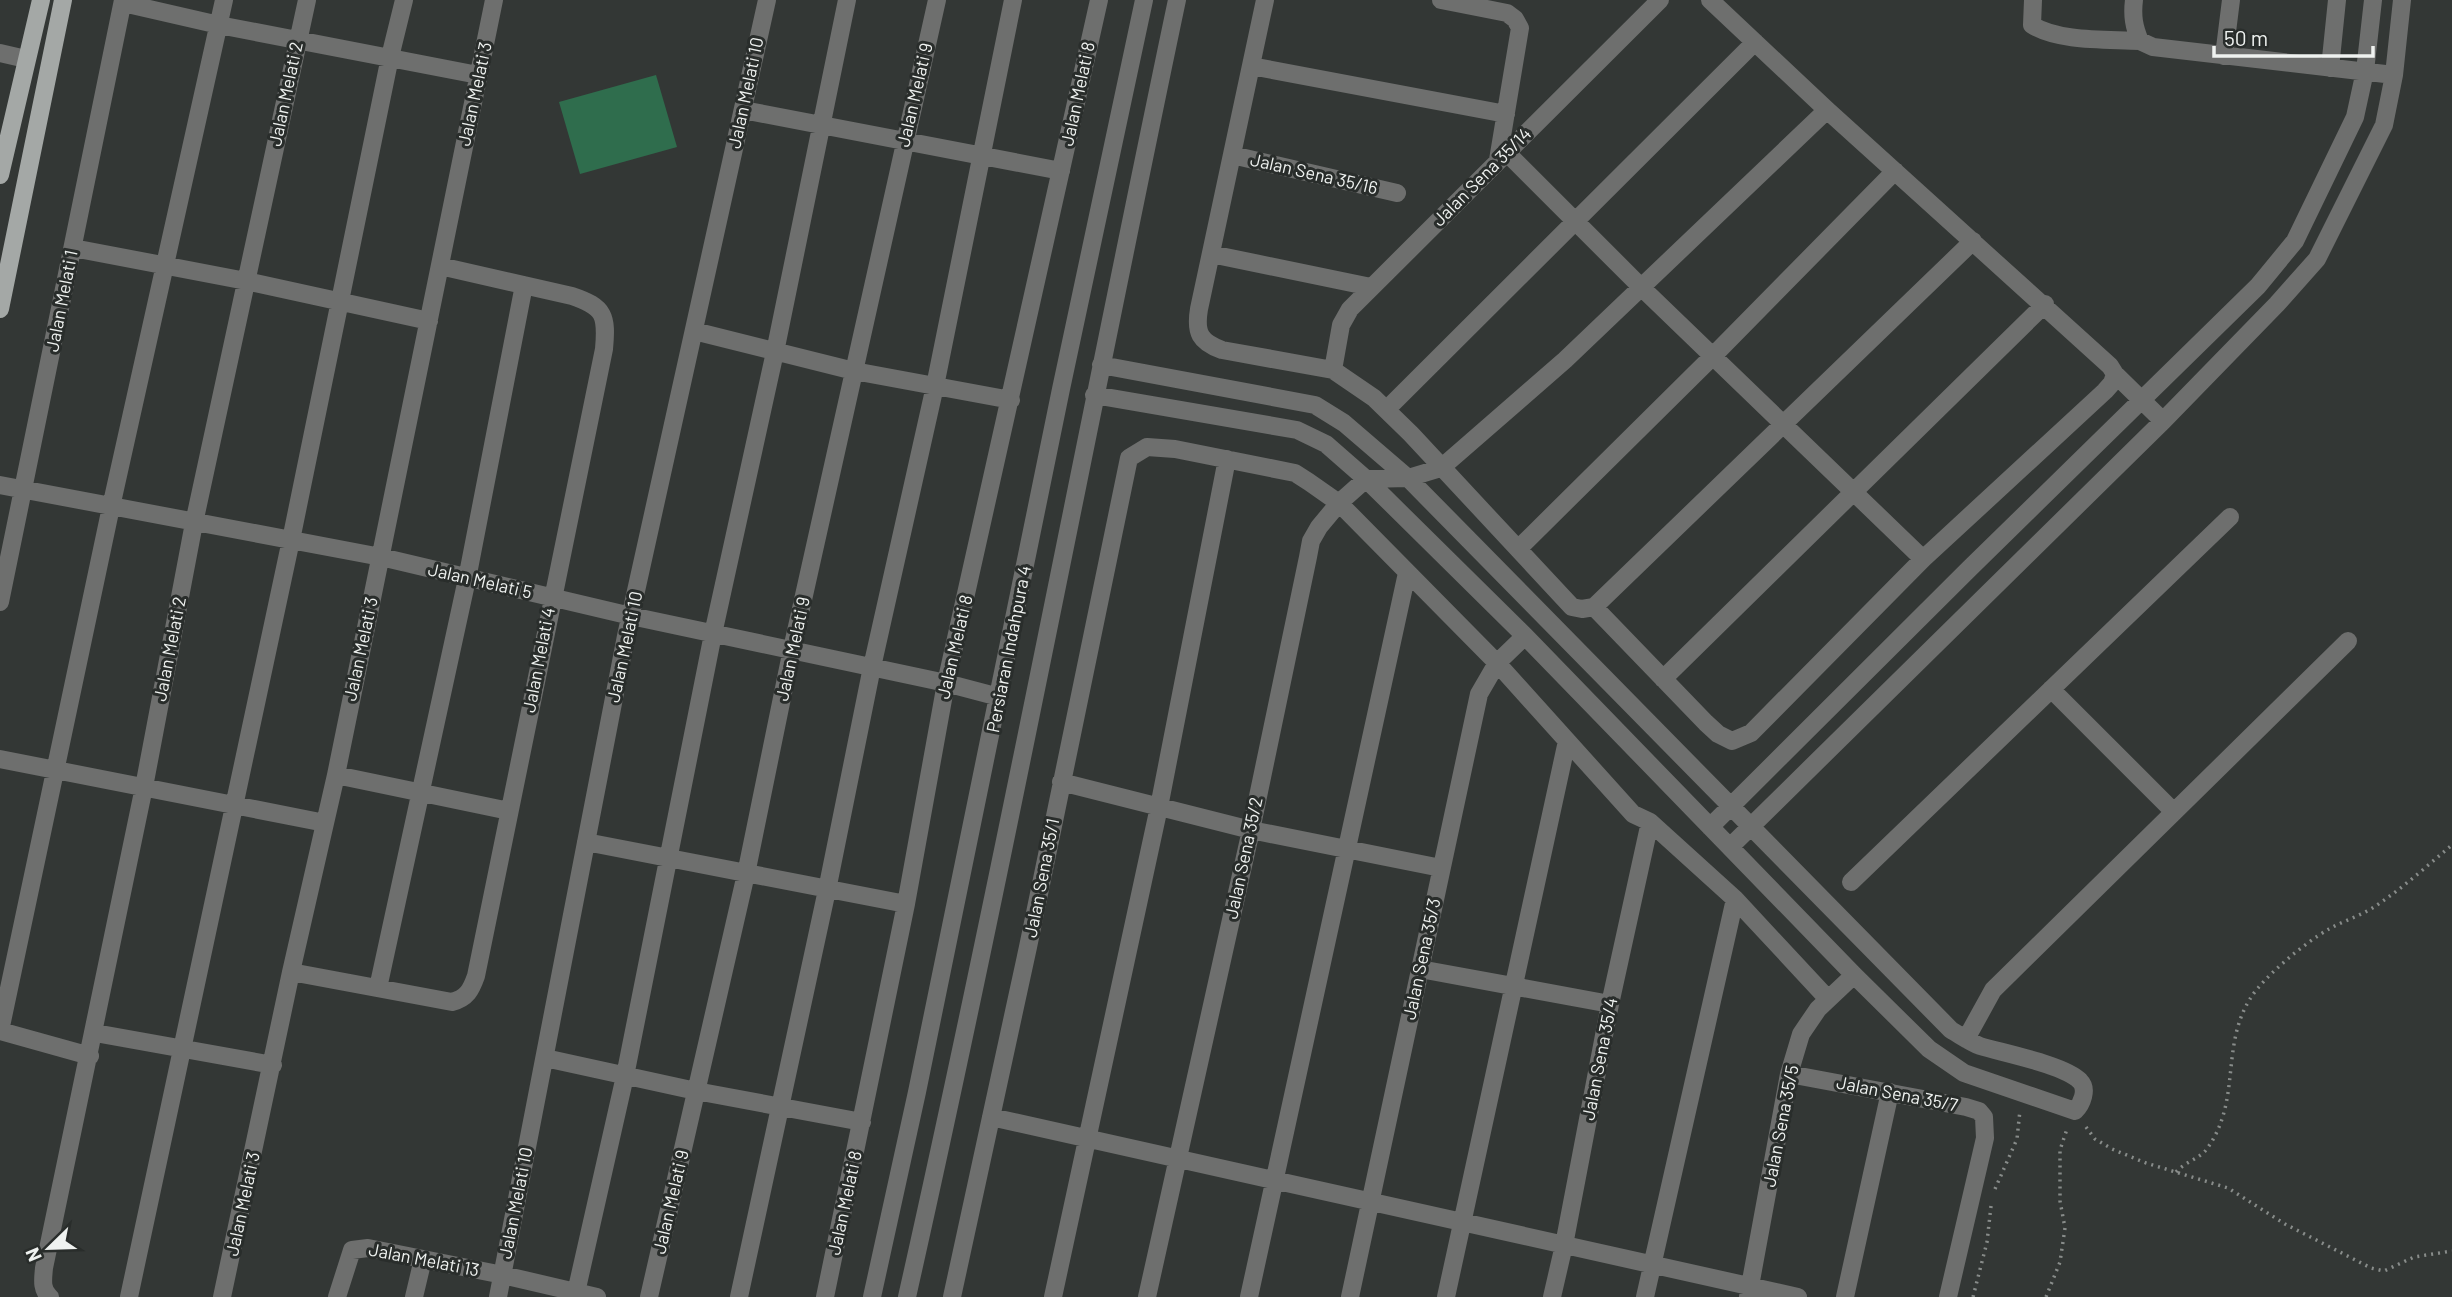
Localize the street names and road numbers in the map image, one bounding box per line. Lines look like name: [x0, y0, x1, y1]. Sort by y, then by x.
street label: Jalan Melati 10: [722, 35, 768, 150]
street label: Jalan Melati 2: [263, 39, 307, 148]
street label: Jalan Melati 3: [452, 40, 496, 148]
street label: Jalan Melati 8: [1055, 40, 1099, 148]
street label: Jalan Melati 9: [891, 41, 937, 149]
street label: Jalan Sena 35/14: [1427, 122, 1535, 230]
street label: Jalan Sena 35/16: [1248, 148, 1380, 198]
street label: Jalan Melati 1: [40, 248, 82, 353]
street label: Jalan Melati 5: [426, 557, 534, 603]
street label: Persiaran Indahpura 4: [981, 563, 1035, 734]
street label: Jalan Melati 10: [601, 589, 647, 704]
street label: Jalan Melati 8: [931, 593, 977, 701]
street label: Jalan Melati 2: [148, 595, 190, 703]
street label: Jalan Melati 3: [338, 595, 382, 703]
street label: Jalan Melati 9: [770, 595, 814, 703]
street label: Jalan Melati 4: [517, 605, 559, 714]
street label: Jalan Sena 35/2: [1219, 795, 1267, 921]
street label: Jalan Sena 35/1: [1019, 816, 1063, 939]
street label: Jalan Sena 35/3: [1397, 896, 1445, 1022]
street label: Jalan Sena 35/4: [1576, 996, 1622, 1122]
street label: Jalan Sena 35/5: [1757, 1063, 1803, 1189]
street label: Jalan Sena 35/7: [1835, 1070, 1960, 1116]
street label: Jalan Melati 10: [493, 1145, 537, 1260]
street label: Jalan Melati 9: [647, 1148, 693, 1256]
street label: Jalan Melati 8: [822, 1149, 866, 1257]
street label: Jalan Melati 3: [220, 1150, 264, 1258]
street label: Jalan Melati 13: [367, 1238, 481, 1281]

